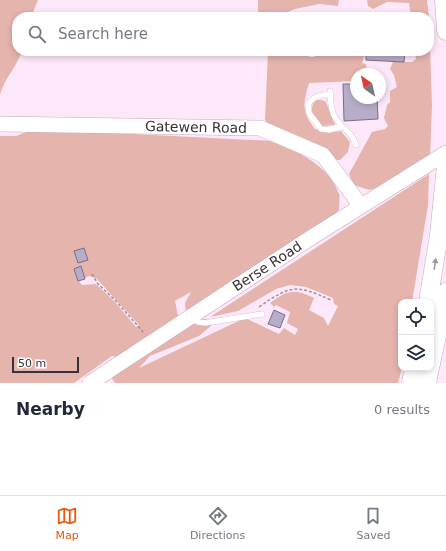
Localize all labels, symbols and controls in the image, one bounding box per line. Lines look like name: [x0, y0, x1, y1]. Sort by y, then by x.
search box: [12, 12, 434, 56]
icon: search: [26, 23, 48, 45]
text: Search here: [58, 25, 148, 43]
north arrow: [350, 68, 386, 104]
street label: Gatewen Road: [145, 118, 247, 136]
street label: Berse Road: [229, 238, 305, 294]
one-way arrow: [432, 258, 438, 270]
map controls: [398, 299, 434, 371]
button: locate: [398, 299, 434, 335]
button: layers: [398, 335, 434, 371]
scale bar: [12, 355, 79, 374]
text: 50 m: [18, 357, 46, 370]
text: Nearby: [16, 399, 85, 419]
text: 0 results: [374, 402, 430, 417]
tab: Map: [56, 505, 79, 542]
tab: Directions: [190, 505, 245, 542]
tab: Saved: [356, 505, 390, 542]

